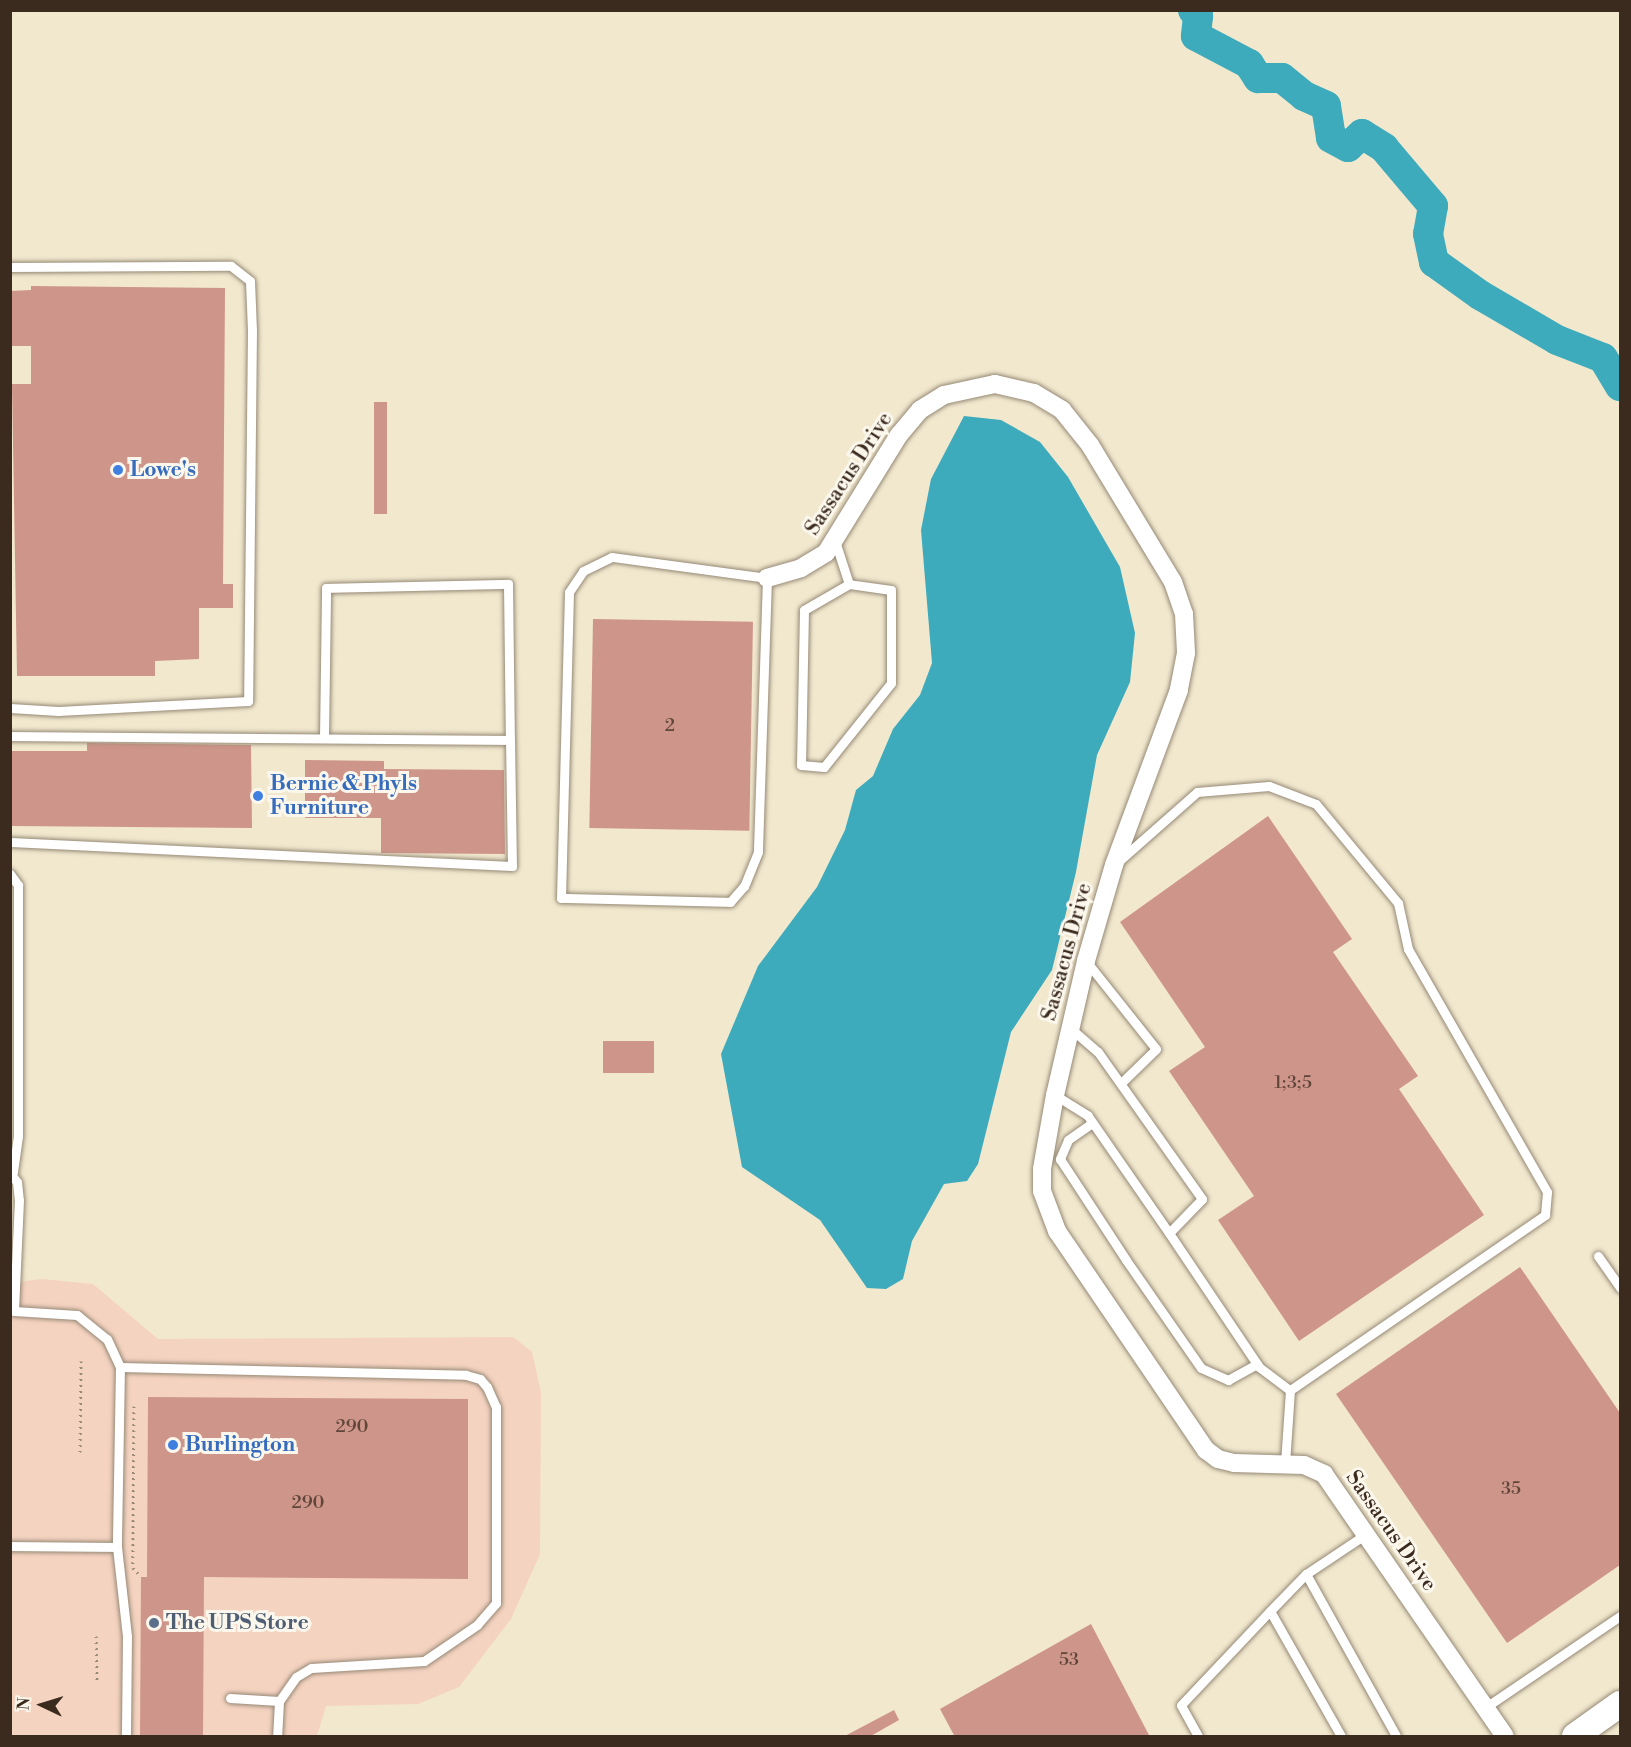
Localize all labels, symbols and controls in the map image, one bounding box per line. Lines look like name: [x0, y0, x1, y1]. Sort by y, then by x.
street label: Sassacus Drive: [800, 408, 898, 540]
place label: Lowe's: [130, 457, 196, 483]
marker: Lowe's: [111, 463, 125, 477]
house number: 2: [665, 715, 675, 737]
place label: Bernie & Phyls Furniture: [270, 771, 417, 821]
marker: Bernie & Phyls Furniture: [251, 789, 265, 803]
street label: Sassacus Drive: [1037, 881, 1097, 1023]
house number: 1;3;5: [1274, 1072, 1312, 1094]
house number: 290: [335, 1416, 369, 1438]
place label: Burlington: [185, 1432, 295, 1458]
marker: Burlington: [166, 1438, 180, 1452]
street label: Sassacus Drive: [1340, 1466, 1442, 1596]
house number: 35: [1501, 1478, 1521, 1500]
house number: 290: [291, 1492, 325, 1514]
place label: The UPS Store: [166, 1610, 309, 1636]
marker: The UPS Store: [147, 1616, 161, 1630]
house number: 53: [1059, 1649, 1079, 1671]
north arrow: [12, 1675, 72, 1735]
text: N: [14, 1697, 34, 1711]

